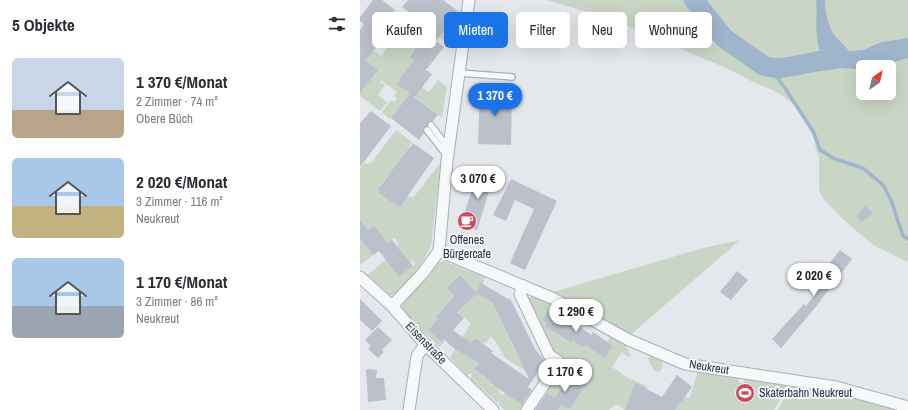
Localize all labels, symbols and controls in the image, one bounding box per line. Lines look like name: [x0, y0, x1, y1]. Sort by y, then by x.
chip: Kaufen: [372, 12, 436, 48]
chip: Mieten: [444, 12, 508, 48]
chip: Filter: [516, 12, 570, 48]
chip: Neu: [578, 12, 627, 48]
chip: Wohnung: [635, 12, 712, 48]
text: 5 Objekte: [12, 13, 75, 36]
icon: filters: [326, 13, 348, 35]
north arrow: [856, 60, 896, 100]
map controls: [856, 60, 896, 100]
text: 1 370 €/Monat: [136, 70, 227, 93]
icon: home: [44, 74, 92, 122]
pin: 1 370 €: [458, 83, 532, 117]
text: 1 370 €: [477, 87, 513, 104]
text: 2 Zimmer · 74 m²: [136, 93, 218, 110]
text: Obere Büch: [136, 110, 193, 127]
pin: 3 070 €: [441, 166, 515, 200]
text: 2 020 €/Monat: [136, 170, 227, 193]
text: 3 070 €: [460, 170, 496, 187]
icon: home: [44, 174, 92, 222]
text: 3 Zimmer · 116 m²: [136, 193, 223, 210]
text: Neukreut: [136, 210, 179, 227]
cafe icon: Offenes Bürgercafe: [456, 210, 478, 232]
place label: Offenes Bürgercafe: [443, 232, 491, 262]
pin: 2 020 €: [777, 263, 851, 297]
text: 2 020 €: [796, 267, 832, 284]
text: 1 170 €/Monat: [136, 270, 227, 293]
icon: home: [44, 274, 92, 322]
text: 3 Zimmer · 86 m²: [136, 293, 218, 310]
pin: 1 290 €: [539, 299, 613, 333]
text: 1 290 €: [558, 303, 594, 320]
text: Neukreut: [136, 310, 179, 327]
street label: Eisenstraße: [402, 318, 450, 368]
street label: Neukreut: [688, 356, 730, 378]
pin: 1 170 €: [528, 359, 602, 393]
text: 1 170 €: [547, 363, 583, 380]
sports icon: Skaterbahn Neukreut: [734, 382, 756, 404]
place label: Skaterbahn Neukreut: [759, 385, 852, 401]

